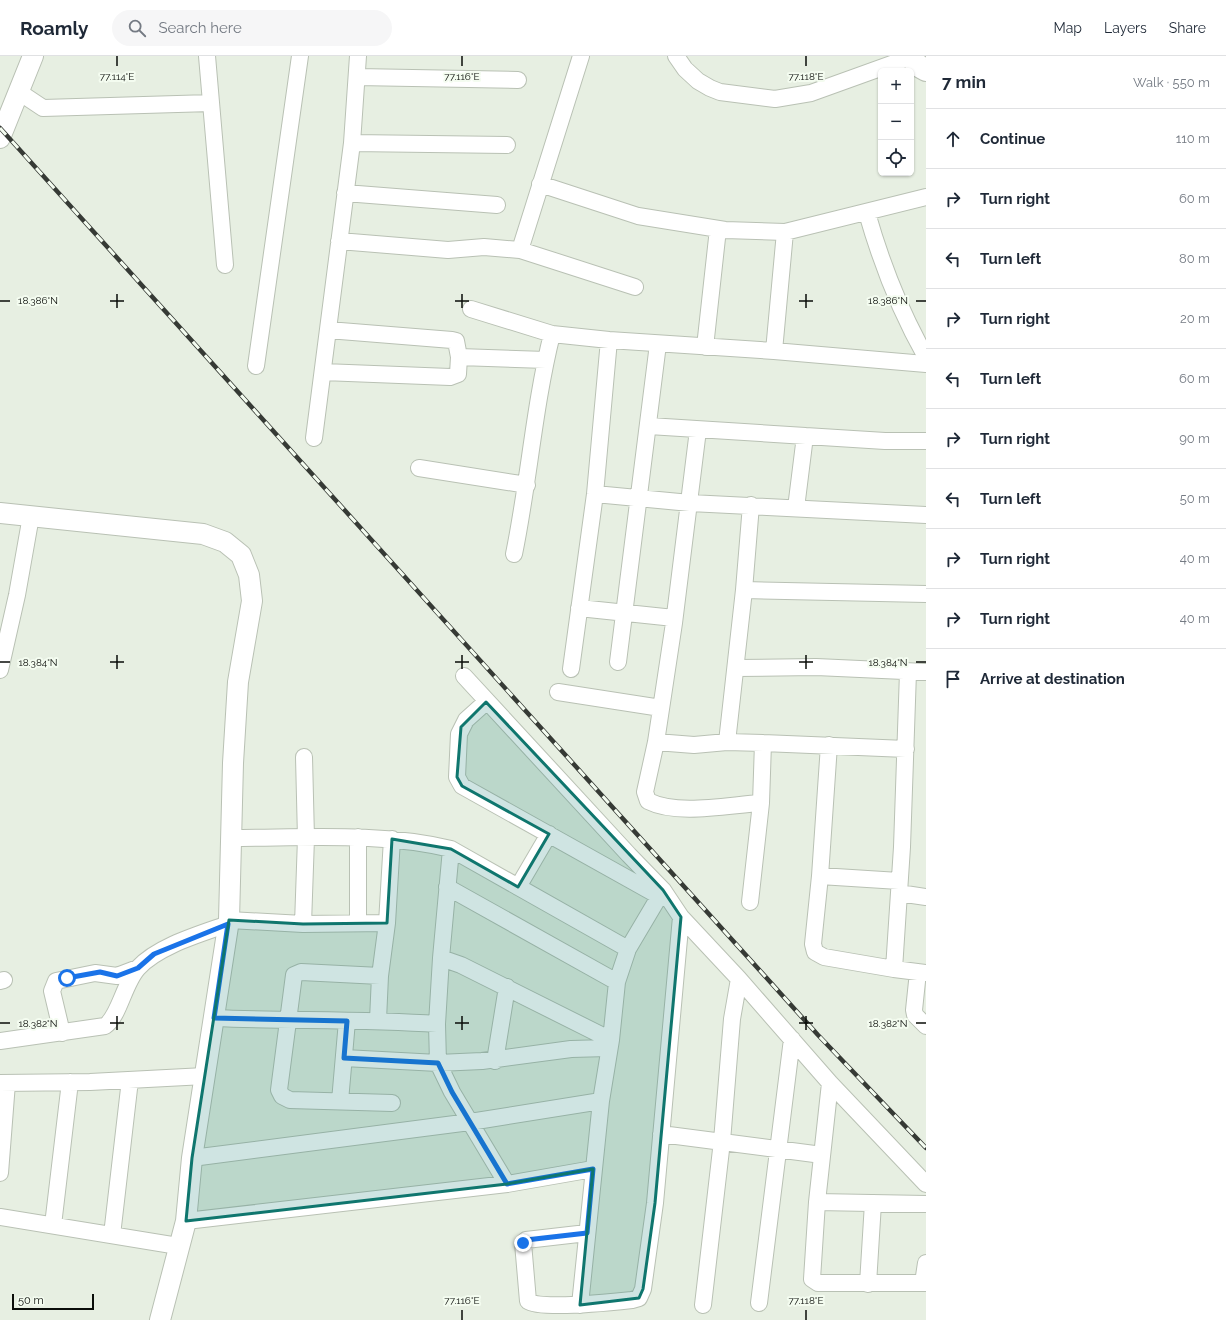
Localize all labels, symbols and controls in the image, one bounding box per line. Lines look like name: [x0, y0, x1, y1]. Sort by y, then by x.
search box: [112, 10, 392, 46]
text: Roamly: [20, 17, 88, 39]
icon: search: [126, 17, 148, 39]
text: Search here: [158, 19, 242, 37]
text: Map: [1054, 20, 1082, 36]
text: Layers: [1104, 20, 1147, 36]
text: Share: [1169, 20, 1206, 36]
map controls: [878, 68, 914, 176]
button: +: [878, 68, 914, 104]
text: 77.114°E: [100, 71, 134, 82]
text: 77.116°E: [444, 71, 480, 82]
text: 77.118°E: [788, 71, 824, 82]
text: 7 min: [942, 72, 986, 92]
text: Walk · 550 m: [1133, 75, 1210, 90]
button: −: [878, 104, 914, 140]
icon: ahead: [942, 128, 964, 150]
text: Continue: [980, 130, 1045, 148]
text: 110 m: [1176, 131, 1210, 146]
button: locate: [878, 140, 914, 176]
icon: right: [942, 188, 964, 210]
text: Turn right: [980, 190, 1050, 208]
text: 60 m: [1179, 191, 1210, 206]
icon: left: [942, 248, 964, 270]
text: Turn left: [980, 250, 1041, 268]
text: 80 m: [1179, 251, 1210, 266]
text: 18.386°N: [18, 295, 58, 306]
text: 18.386°N: [868, 295, 908, 306]
icon: right: [942, 308, 964, 330]
text: Turn right: [980, 310, 1050, 328]
text: 20 m: [1180, 311, 1210, 326]
icon: left: [942, 368, 964, 390]
text: Turn left: [980, 370, 1041, 388]
text: 60 m: [1179, 371, 1210, 386]
icon: right: [942, 428, 964, 450]
text: Turn right: [980, 430, 1050, 448]
text: 90 m: [1179, 431, 1210, 446]
icon: left: [942, 488, 964, 510]
text: Turn left: [980, 490, 1041, 508]
text: 50 m: [1180, 491, 1210, 506]
icon: right: [942, 548, 964, 570]
text: Turn right: [980, 550, 1050, 568]
text: 40 m: [1180, 551, 1210, 566]
icon: right: [942, 608, 964, 630]
text: Turn right: [980, 610, 1050, 628]
text: 40 m: [1180, 611, 1210, 626]
text: 18.384°N: [18, 657, 58, 668]
text: 18.384°N: [868, 657, 908, 668]
icon: arrive: [942, 668, 964, 690]
text: Arrive at destination: [980, 670, 1125, 688]
route start: [58, 969, 76, 987]
text: 18.382°N: [19, 1018, 57, 1029]
text: 18.382°N: [869, 1018, 907, 1029]
route end: [514, 1234, 532, 1252]
scale bar: [12, 1292, 94, 1311]
text: 50 m: [18, 1294, 44, 1307]
text: 77.116°E: [444, 1295, 480, 1306]
text: 77.118°E: [788, 1295, 824, 1306]

